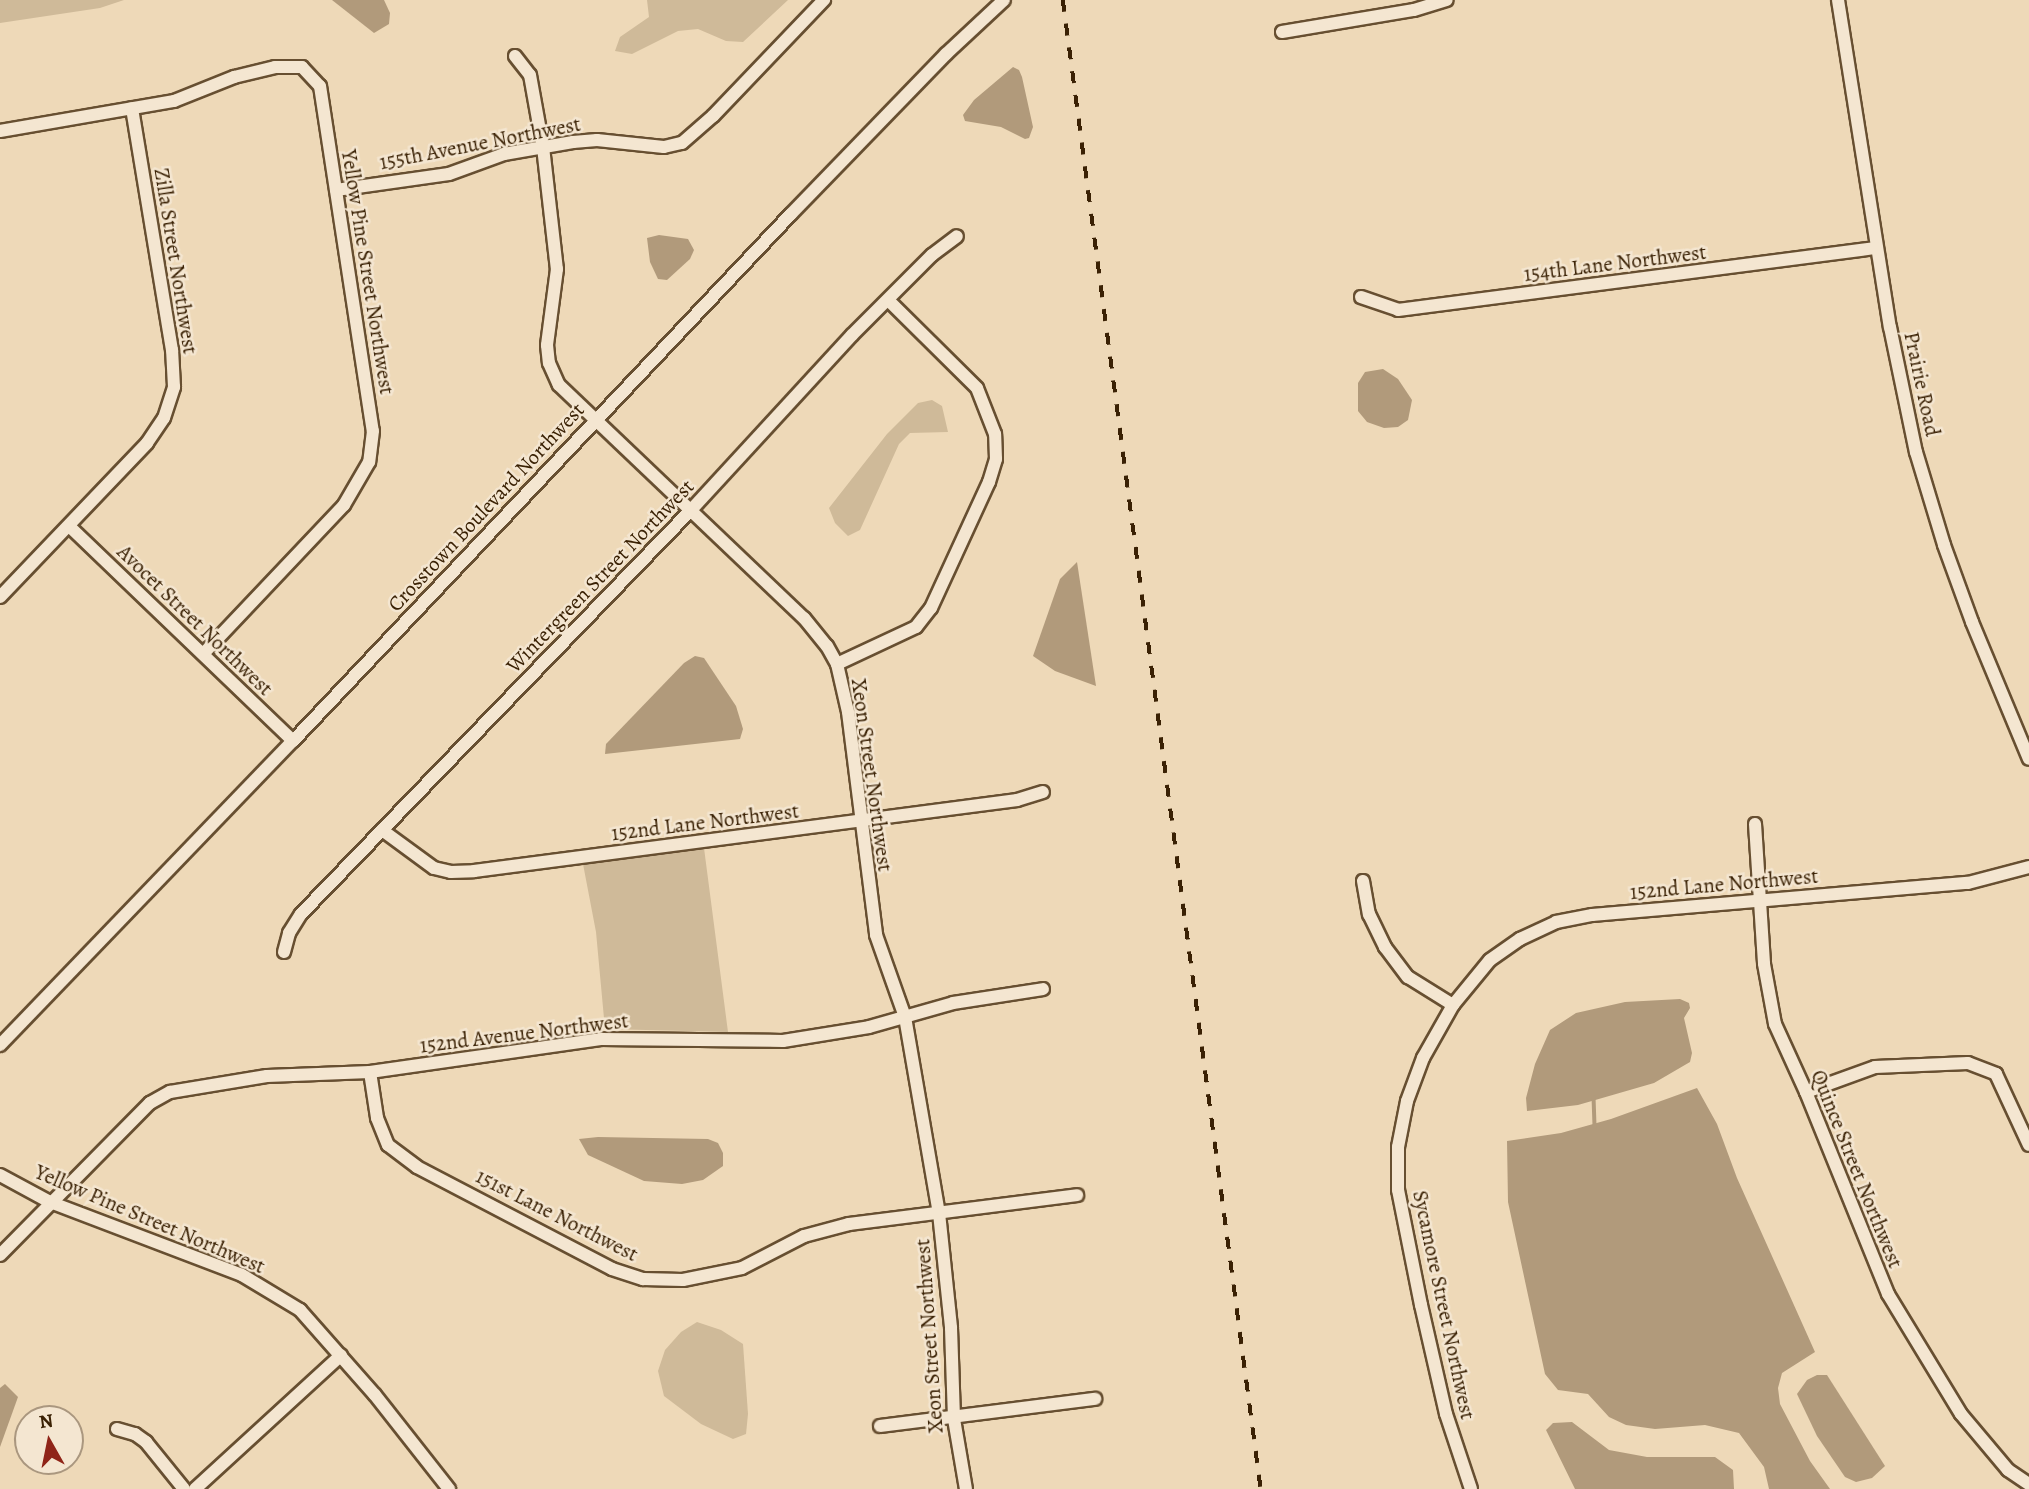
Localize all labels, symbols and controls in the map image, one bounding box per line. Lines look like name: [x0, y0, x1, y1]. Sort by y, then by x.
street label: 155th Avenue Northwest: [377, 111, 583, 175]
street label: Yellow Pine Street Northwest: [336, 148, 400, 396]
street label: Zilla Street Northwest: [149, 166, 203, 356]
street label: 154th Lane Northwest: [1522, 239, 1708, 287]
street label: Prairie Road: [1899, 329, 1945, 439]
street label: Crosstown Boulevard Northwest: [383, 397, 589, 617]
street label: Wintergreen Street Northwest: [501, 474, 699, 678]
street label: Avocet Street Northwest: [112, 539, 278, 701]
street label: Xeon Street Northwest: [846, 677, 898, 873]
street label: 152nd Lane Northwest: [610, 798, 800, 846]
street label: 152nd Lane Northwest: [1629, 863, 1819, 905]
street label: 152nd Avenue Northwest: [418, 1008, 630, 1058]
street label: Quince Street Northwest: [1806, 1066, 1908, 1272]
street label: Yellow Pine Street Northwest: [31, 1159, 269, 1279]
street label: 151st Lane Northwest: [472, 1163, 642, 1267]
street label: Sycamore Street Northwest: [1407, 1188, 1481, 1422]
street label: Xeon Street Northwest: [910, 1238, 948, 1434]
north arrow: [14, 1405, 84, 1475]
text: N: [37, 1407, 55, 1435]

